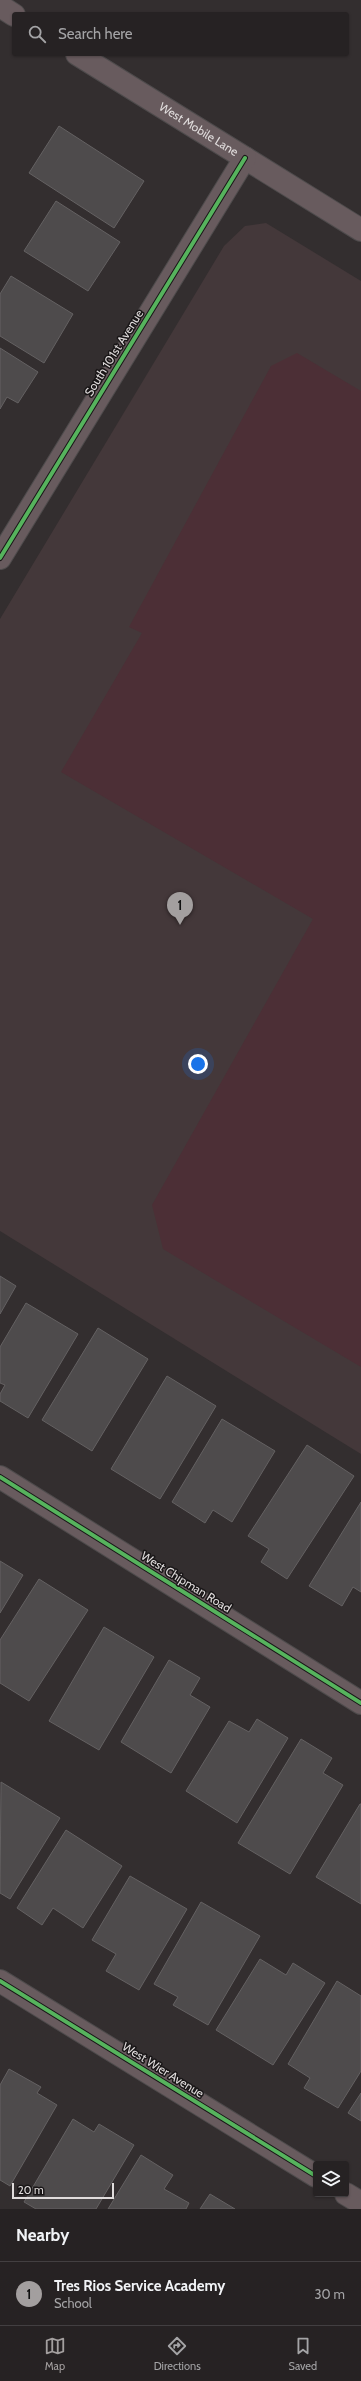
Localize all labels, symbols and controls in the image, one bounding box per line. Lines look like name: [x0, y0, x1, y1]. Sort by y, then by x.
search box: [12, 12, 349, 56]
icon: search: [26, 23, 48, 45]
text: Search here: [58, 25, 133, 43]
street label: West Mobile Lane: [156, 99, 241, 159]
street label: South 101st Avenue: [81, 307, 146, 399]
pin: 1: [167, 892, 193, 925]
your location: [188, 1054, 208, 1074]
street label: West Chipman Road: [138, 1548, 234, 1615]
street label: West Wier Avenue: [120, 2039, 207, 2101]
map controls: [313, 2161, 349, 2197]
button: layers: [313, 2161, 349, 2197]
scale bar: [12, 2181, 114, 2200]
text: 20 m: [18, 2183, 44, 2197]
text: Nearby: [16, 2225, 69, 2245]
text: Tres Rios Service Academy: [54, 2277, 225, 2295]
text: 1: [27, 2286, 31, 2302]
text: 30 m: [315, 2286, 345, 2302]
text: School: [54, 2295, 92, 2311]
tab: Map: [44, 2335, 66, 2373]
tab: Directions: [154, 2335, 201, 2373]
tab: Saved: [289, 2335, 317, 2373]

